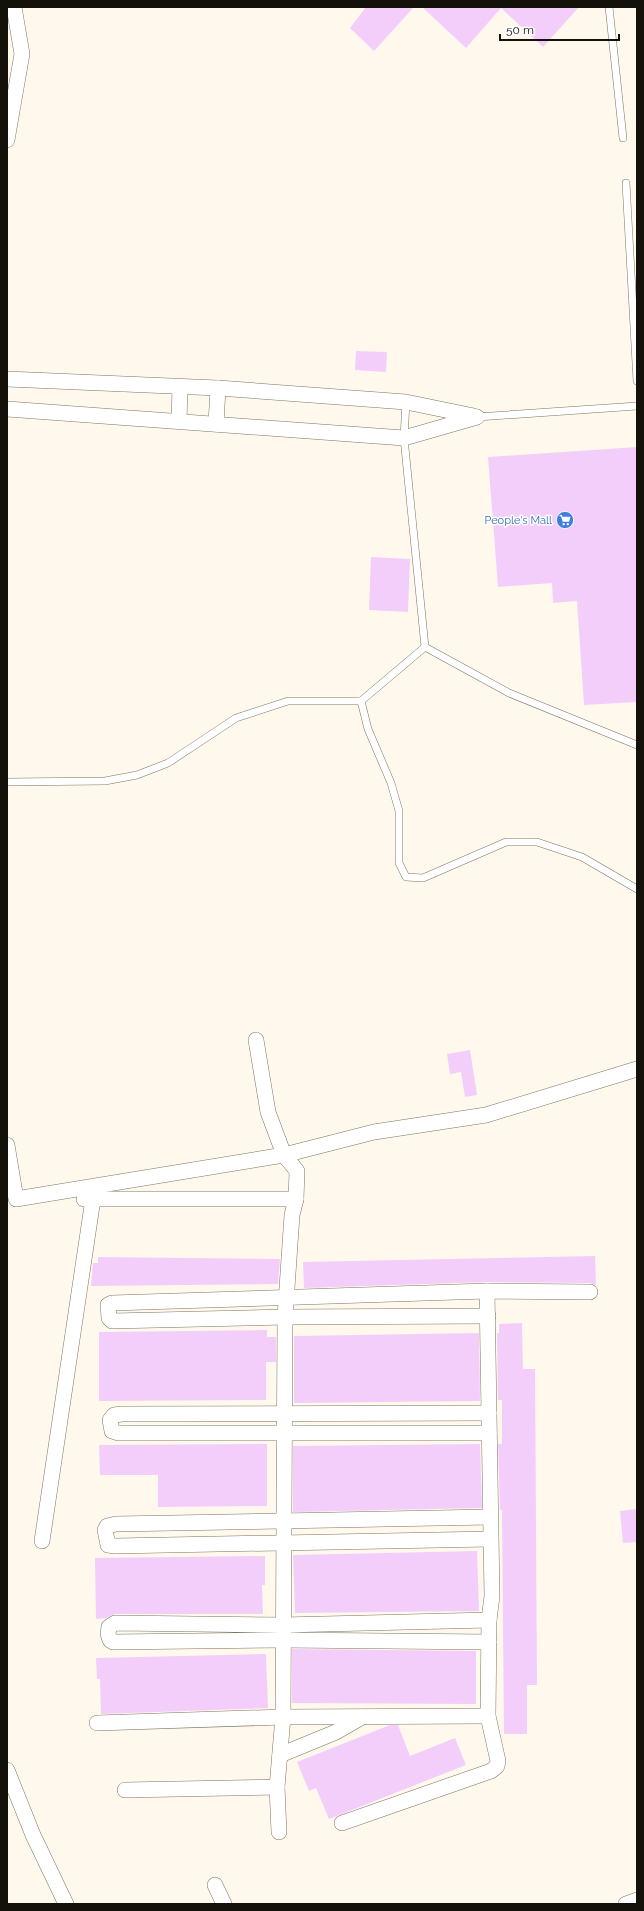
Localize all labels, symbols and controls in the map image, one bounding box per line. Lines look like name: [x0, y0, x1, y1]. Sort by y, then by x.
scale bar: [500, 16, 619, 42]
text: 50 m: [506, 23, 534, 37]
supermarket icon: People's Mall: [555, 510, 575, 530]
place label: People's Mall: [484, 514, 552, 527]

